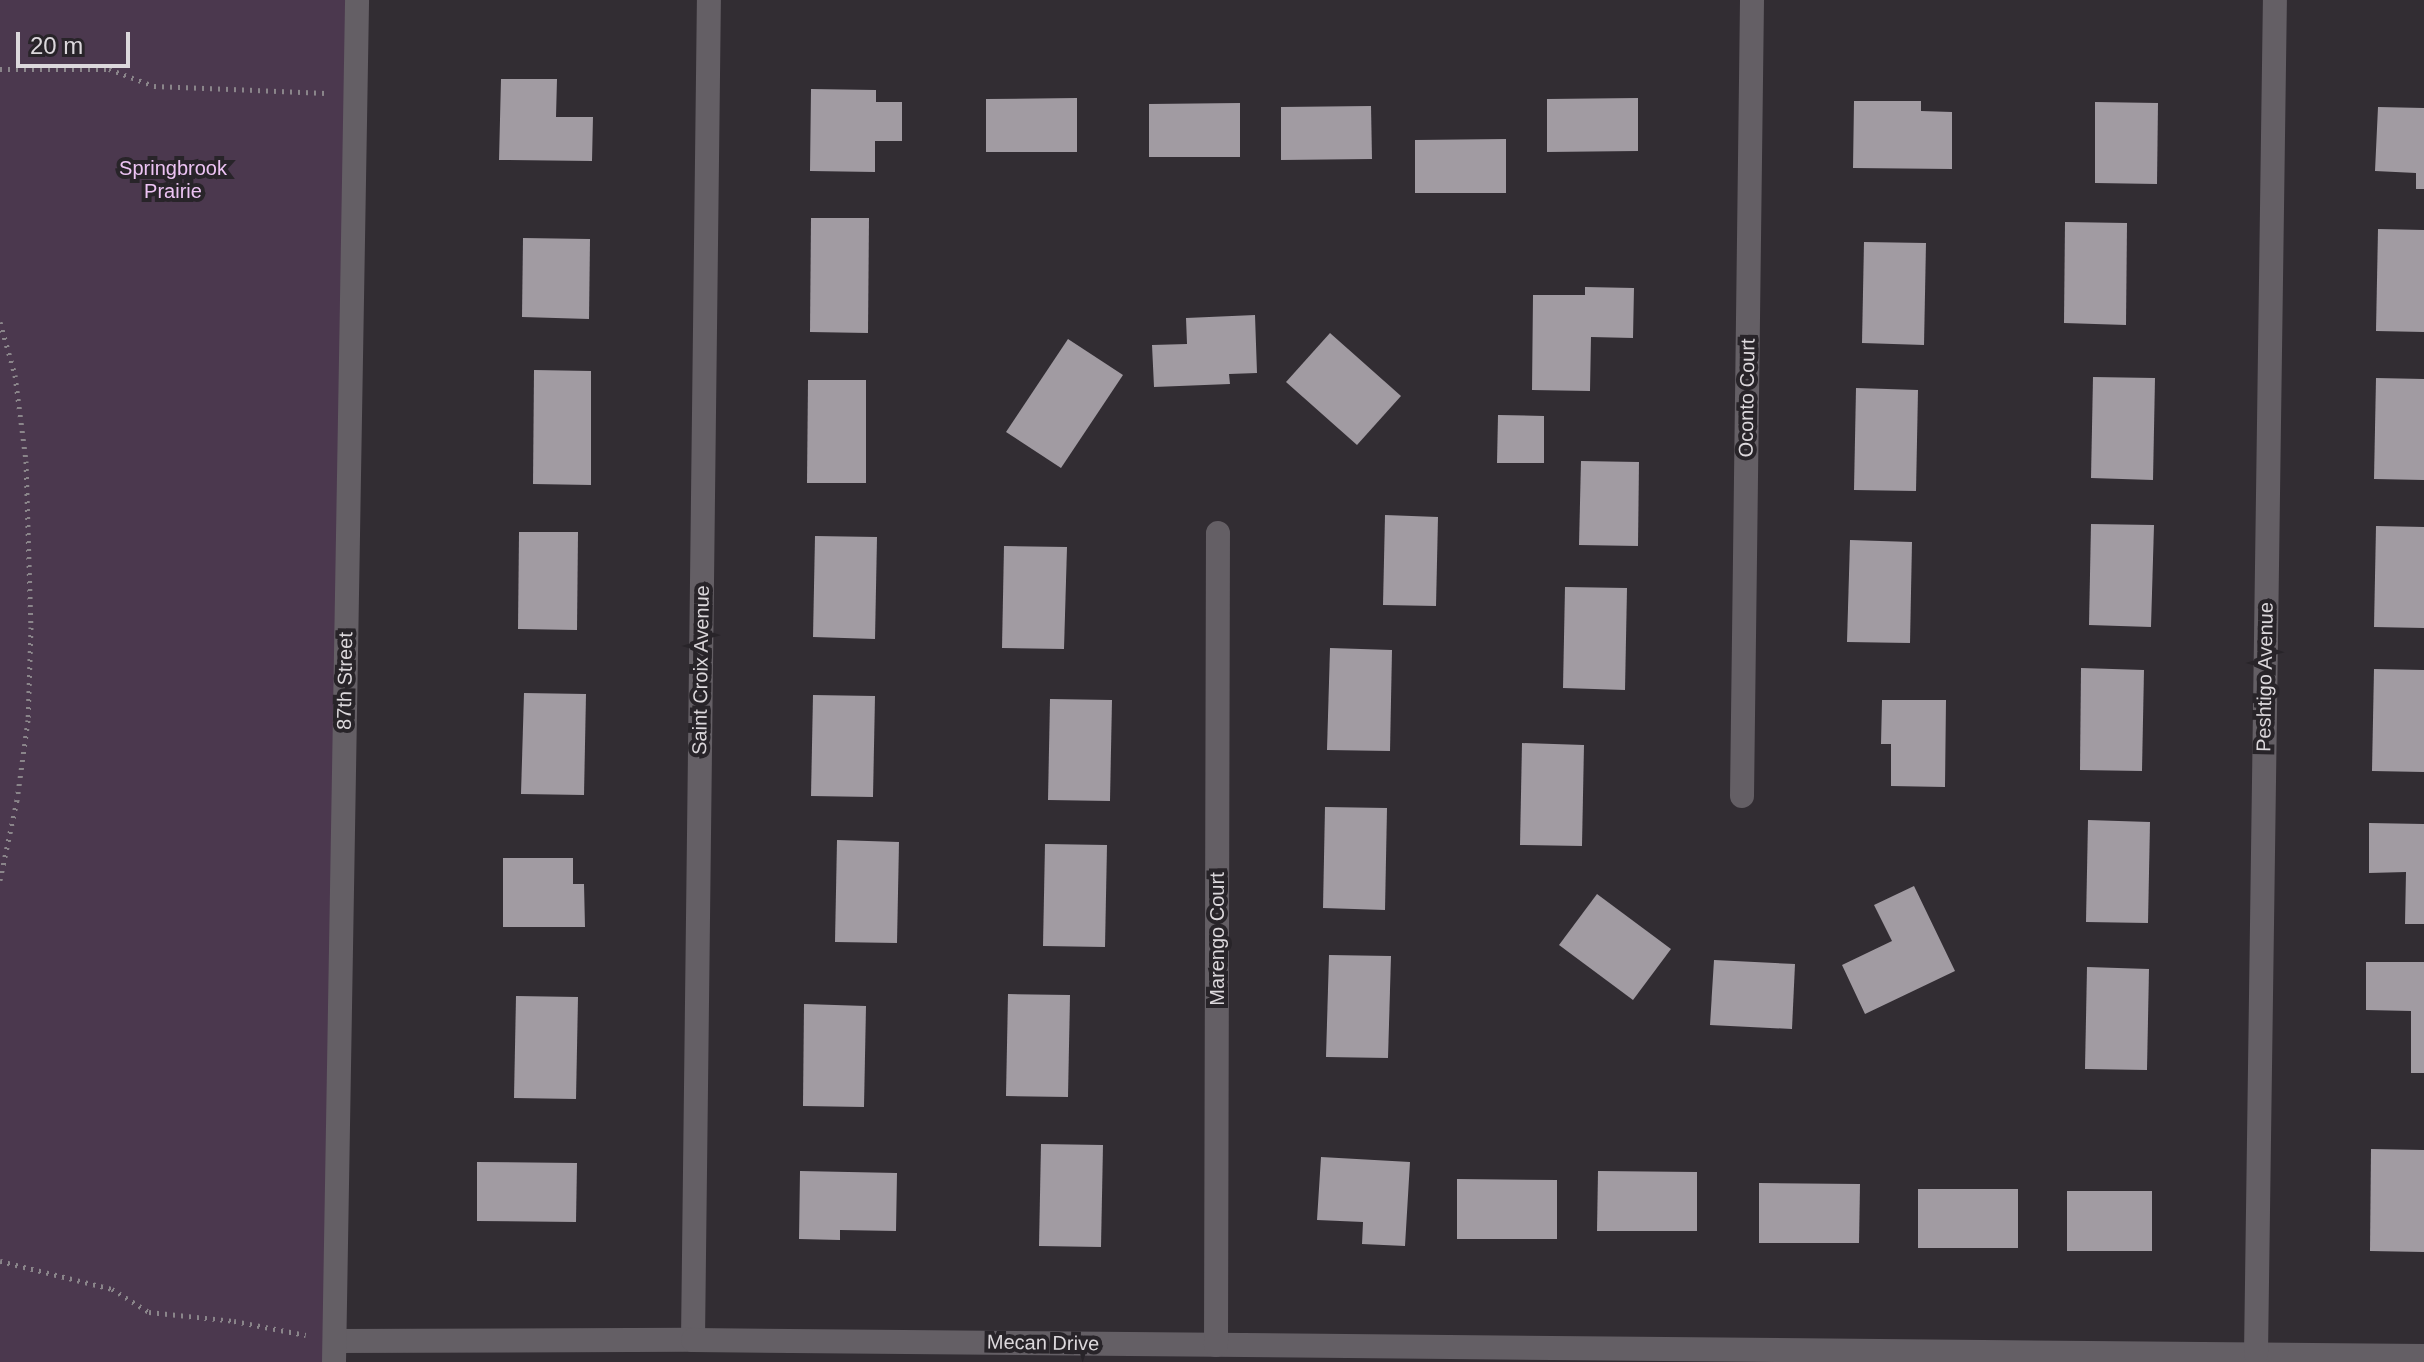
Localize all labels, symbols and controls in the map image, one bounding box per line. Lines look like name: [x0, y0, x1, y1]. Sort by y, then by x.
scale bar: [20, 16, 134, 66]
text: 20 m: [30, 32, 83, 59]
park label: Springbrook Prairie: [119, 156, 227, 203]
street label: Oconto Court: [1734, 338, 1760, 458]
street label: Saint Croix Avenue: [688, 584, 714, 756]
street label: Peshtigo Avenue: [2252, 601, 2278, 753]
street label: 87th Street: [332, 632, 358, 730]
street label: Marengo Court: [1205, 872, 1229, 1006]
street label: Mecan Drive: [987, 1330, 1099, 1356]

